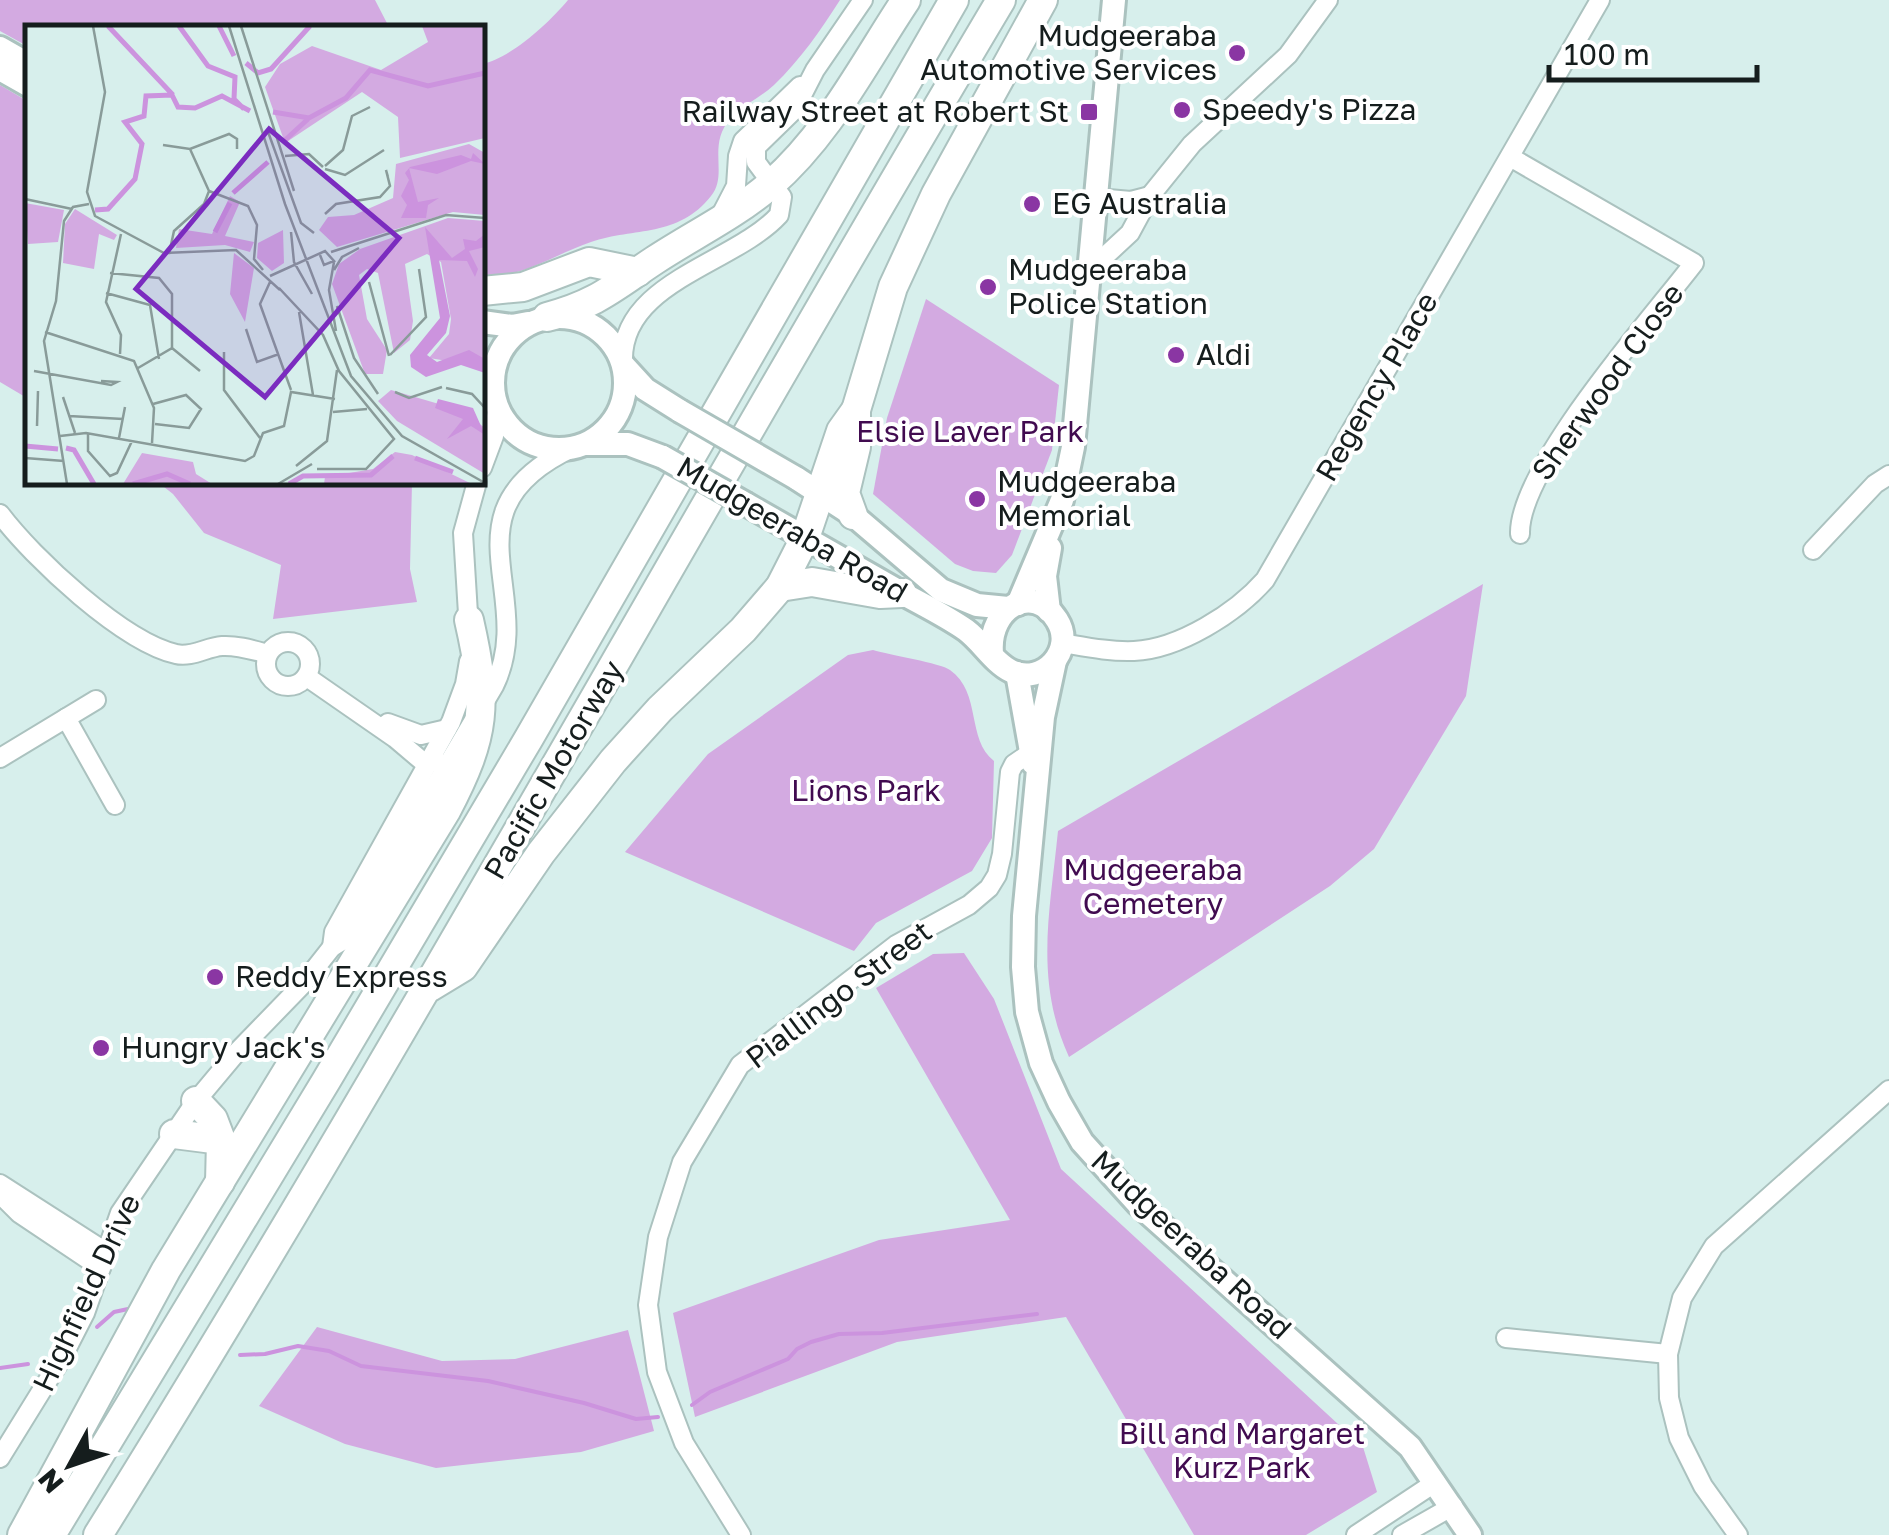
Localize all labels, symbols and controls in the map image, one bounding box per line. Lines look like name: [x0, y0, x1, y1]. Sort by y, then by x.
place label: Mudgeeraba Automotive Services: [920, 17, 1217, 87]
scale bar: [1549, 20, 1756, 82]
inset map: [25, 25, 485, 485]
text: 100 m: [1564, 36, 1650, 72]
marker: Mudgeeraba Automotive Services: [1226, 42, 1248, 64]
place label: Speedy's Pizza: [1202, 91, 1416, 127]
place label: Railway Street at Robert St: [681, 93, 1069, 129]
marker: Speedy's Pizza: [1171, 99, 1193, 121]
marker: Railway Street at Robert St: [1078, 101, 1100, 123]
place label: EG Australia: [1052, 185, 1227, 221]
marker: EG Australia: [1021, 193, 1043, 215]
place label: Mudgeeraba Police Station: [1008, 251, 1208, 321]
marker: Mudgeeraba Police Station: [977, 276, 999, 298]
street label: Sherwood Close: [1524, 276, 1691, 487]
street label: Regency Place: [1308, 286, 1445, 487]
place label: Aldi: [1196, 336, 1251, 372]
marker: Aldi: [1165, 344, 1187, 366]
park label: Elsie Laver Park: [856, 413, 1084, 449]
street label: Mudgeeraba Road: [671, 448, 914, 610]
place label: Mudgeeraba Memorial: [997, 463, 1176, 533]
marker: Mudgeeraba Memorial: [966, 488, 988, 510]
street label: Pacific Motorway: [476, 654, 630, 885]
park label: Lions Park: [791, 772, 941, 808]
park label: Mudgeeraba Cemetery: [1063, 851, 1243, 921]
street label: Piallingo Street: [738, 913, 938, 1076]
place label: Reddy Express: [235, 958, 448, 994]
marker: Reddy Express: [204, 966, 226, 988]
place label: Hungry Jack's: [121, 1029, 326, 1065]
marker: Hungry Jack's: [90, 1037, 112, 1059]
street label: Mudgeeraba Road: [1084, 1142, 1299, 1346]
street label: Highfield Drive: [25, 1188, 148, 1397]
north arrow: [20, 1415, 120, 1515]
park label: Bill and Margaret Kurz Park: [1119, 1415, 1365, 1485]
text: N: [31, 1463, 70, 1500]

